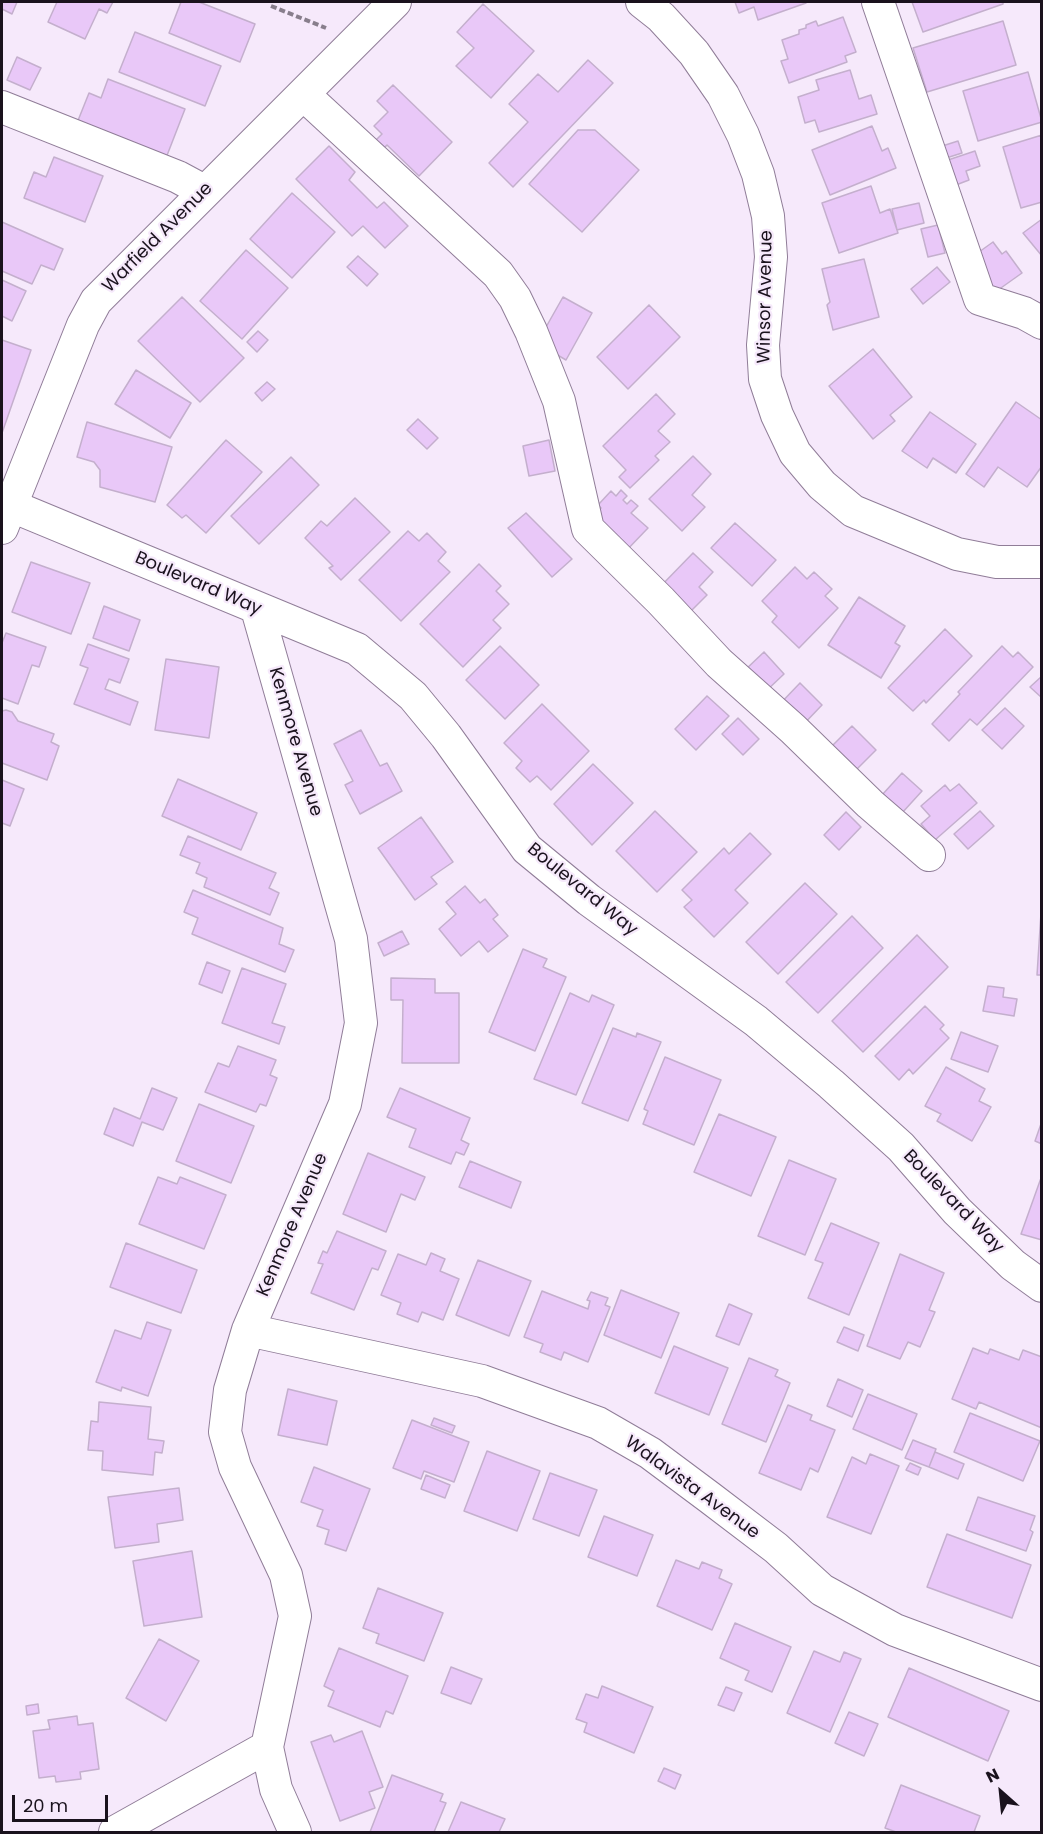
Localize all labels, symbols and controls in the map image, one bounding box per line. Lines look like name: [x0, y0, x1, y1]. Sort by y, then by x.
street label: Warfield Avenue: [98, 178, 218, 298]
street label: Winsor Avenue: [754, 230, 778, 364]
street label: Boulevard Way: [131, 548, 265, 620]
street label: Kenmore Avenue: [263, 665, 327, 819]
street label: Boulevard Way: [523, 839, 641, 941]
street label: Boulevard Way: [898, 1146, 1008, 1258]
street label: Kenmore Avenue: [253, 1150, 333, 1300]
street label: Walavista Avenue: [620, 1432, 764, 1544]
north arrow: [971, 1762, 1031, 1822]
text: N: [982, 1763, 1003, 1789]
scale bar: [15, 1783, 111, 1821]
text: 20 m: [23, 1793, 68, 1818]

